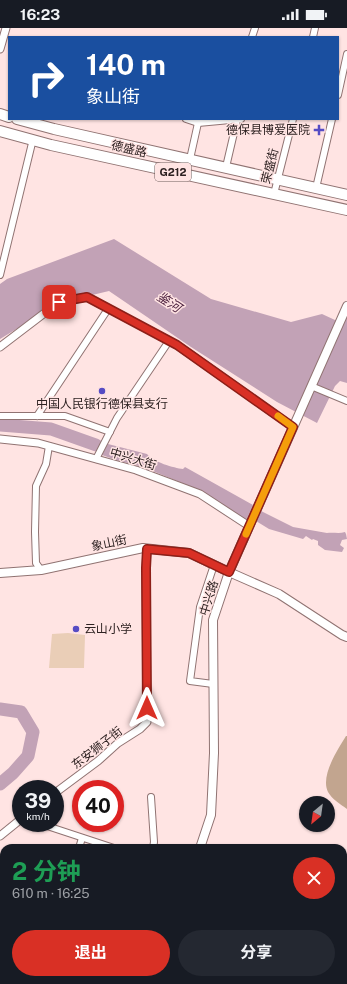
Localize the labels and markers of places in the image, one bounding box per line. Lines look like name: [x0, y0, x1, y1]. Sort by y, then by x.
place label: 德保县博爱医院: [226, 123, 310, 137]
marker: 德保县博爱医院: [313, 124, 325, 136]
pin: [42, 285, 76, 319]
marker: 中国人民银行德保县支行: [97, 386, 107, 396]
place label: 中国人民银行德保县支行: [36, 397, 168, 411]
place label: 云山小学: [84, 622, 132, 636]
marker: 云山小学: [71, 624, 81, 634]

